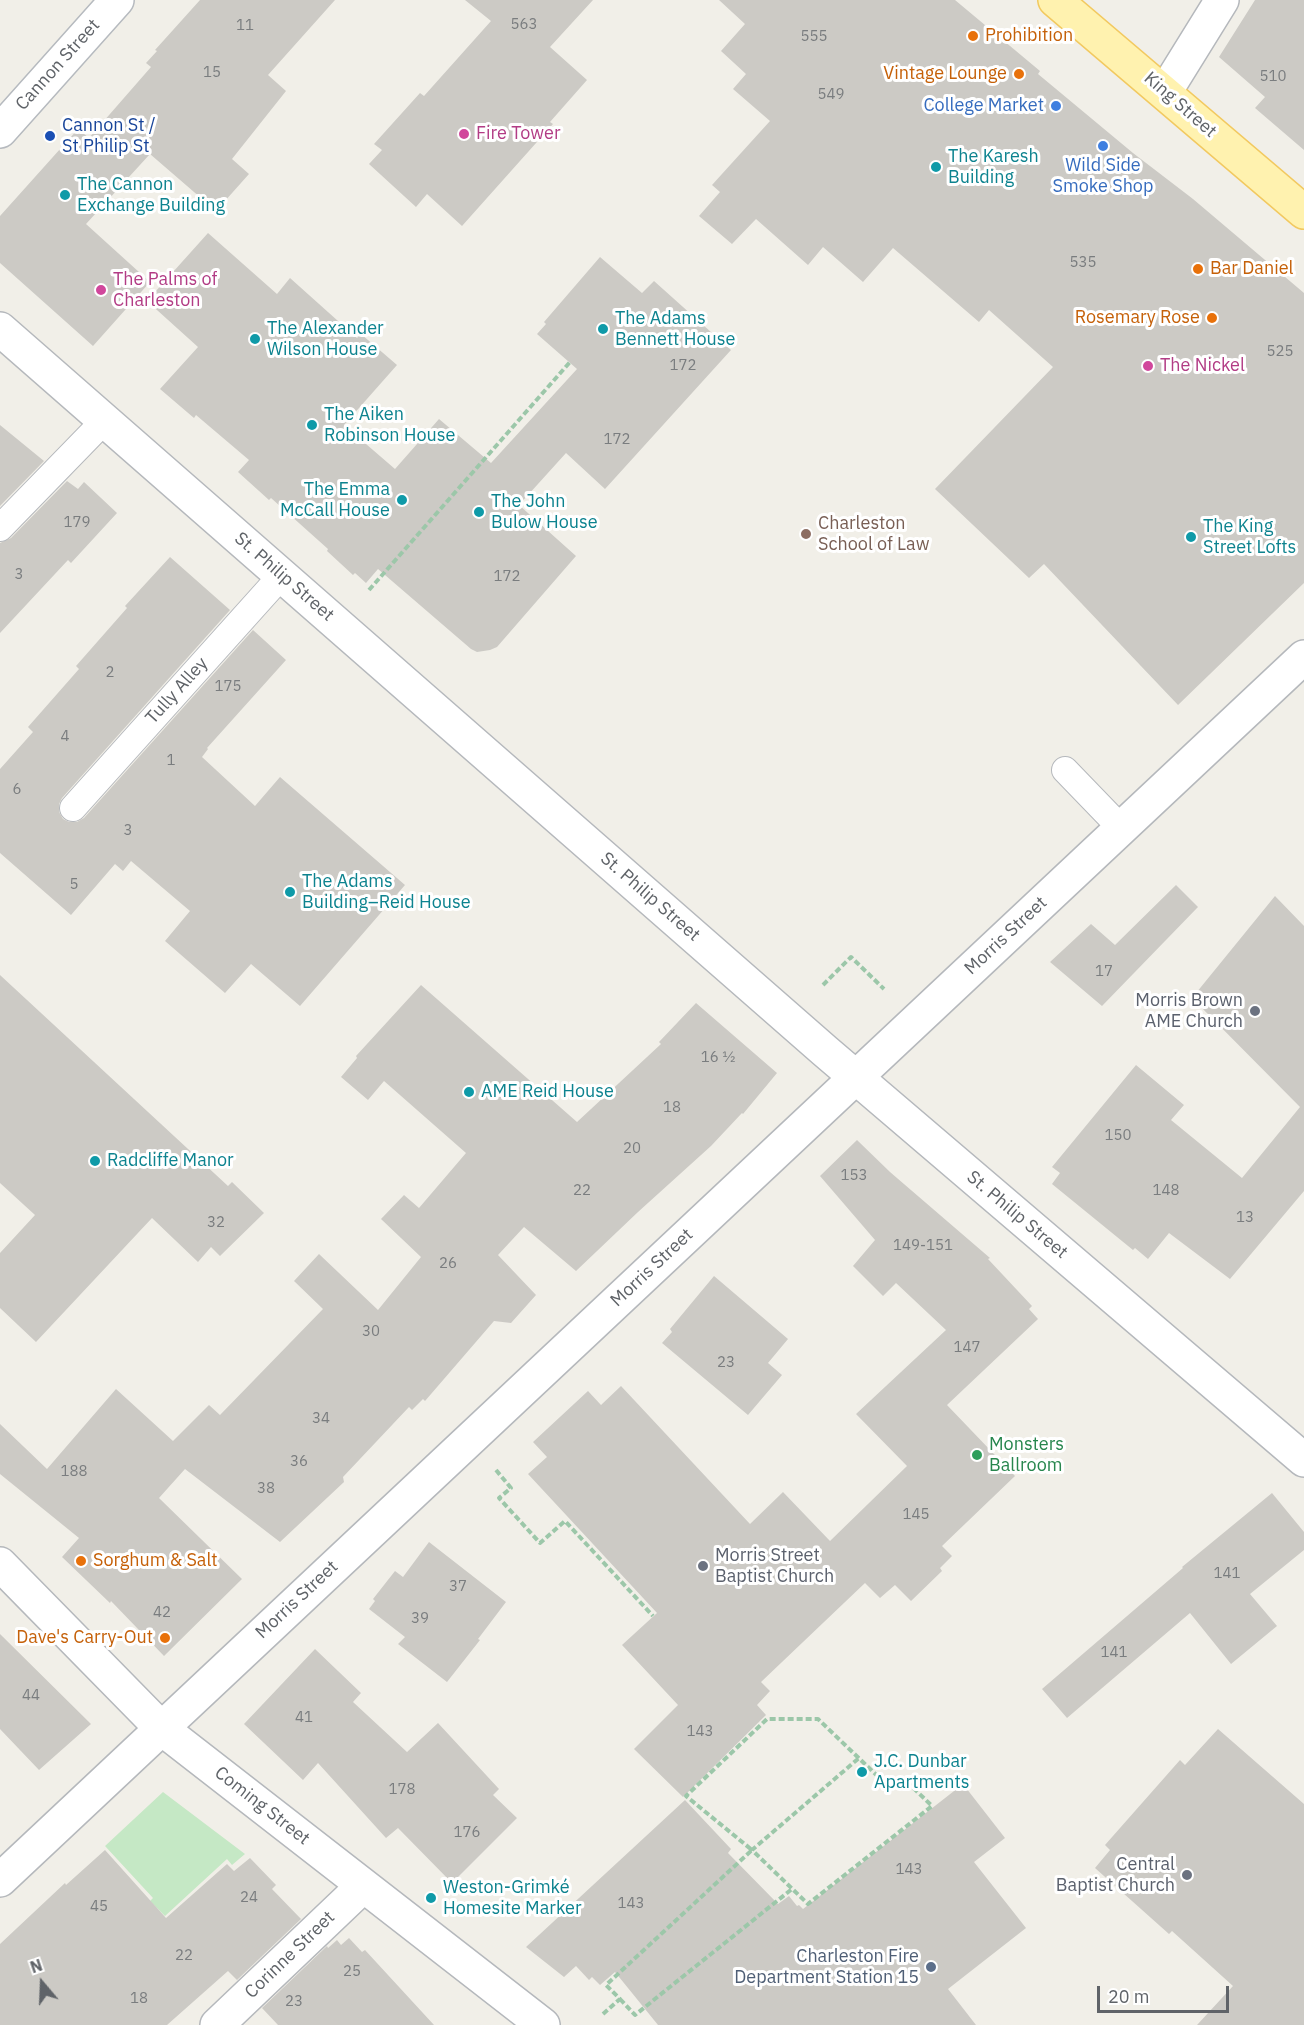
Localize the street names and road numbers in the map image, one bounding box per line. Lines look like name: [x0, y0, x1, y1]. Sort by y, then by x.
street label: Cannon Street: [11, 15, 105, 115]
street label: King Street: [1139, 68, 1221, 142]
street label: St. Philip Street: [230, 528, 338, 626]
street label: Tully Alley: [141, 653, 213, 729]
street label: St. Philip Street: [596, 848, 704, 946]
street label: Morris Street: [960, 892, 1052, 980]
street label: St. Philip Street: [962, 1167, 1072, 1263]
street label: Morris Street: [606, 1224, 698, 1312]
street label: Morris Street: [251, 1556, 343, 1644]
street label: Coming Street: [210, 1762, 314, 1850]
street label: Corinne Street: [241, 1907, 339, 2003]

